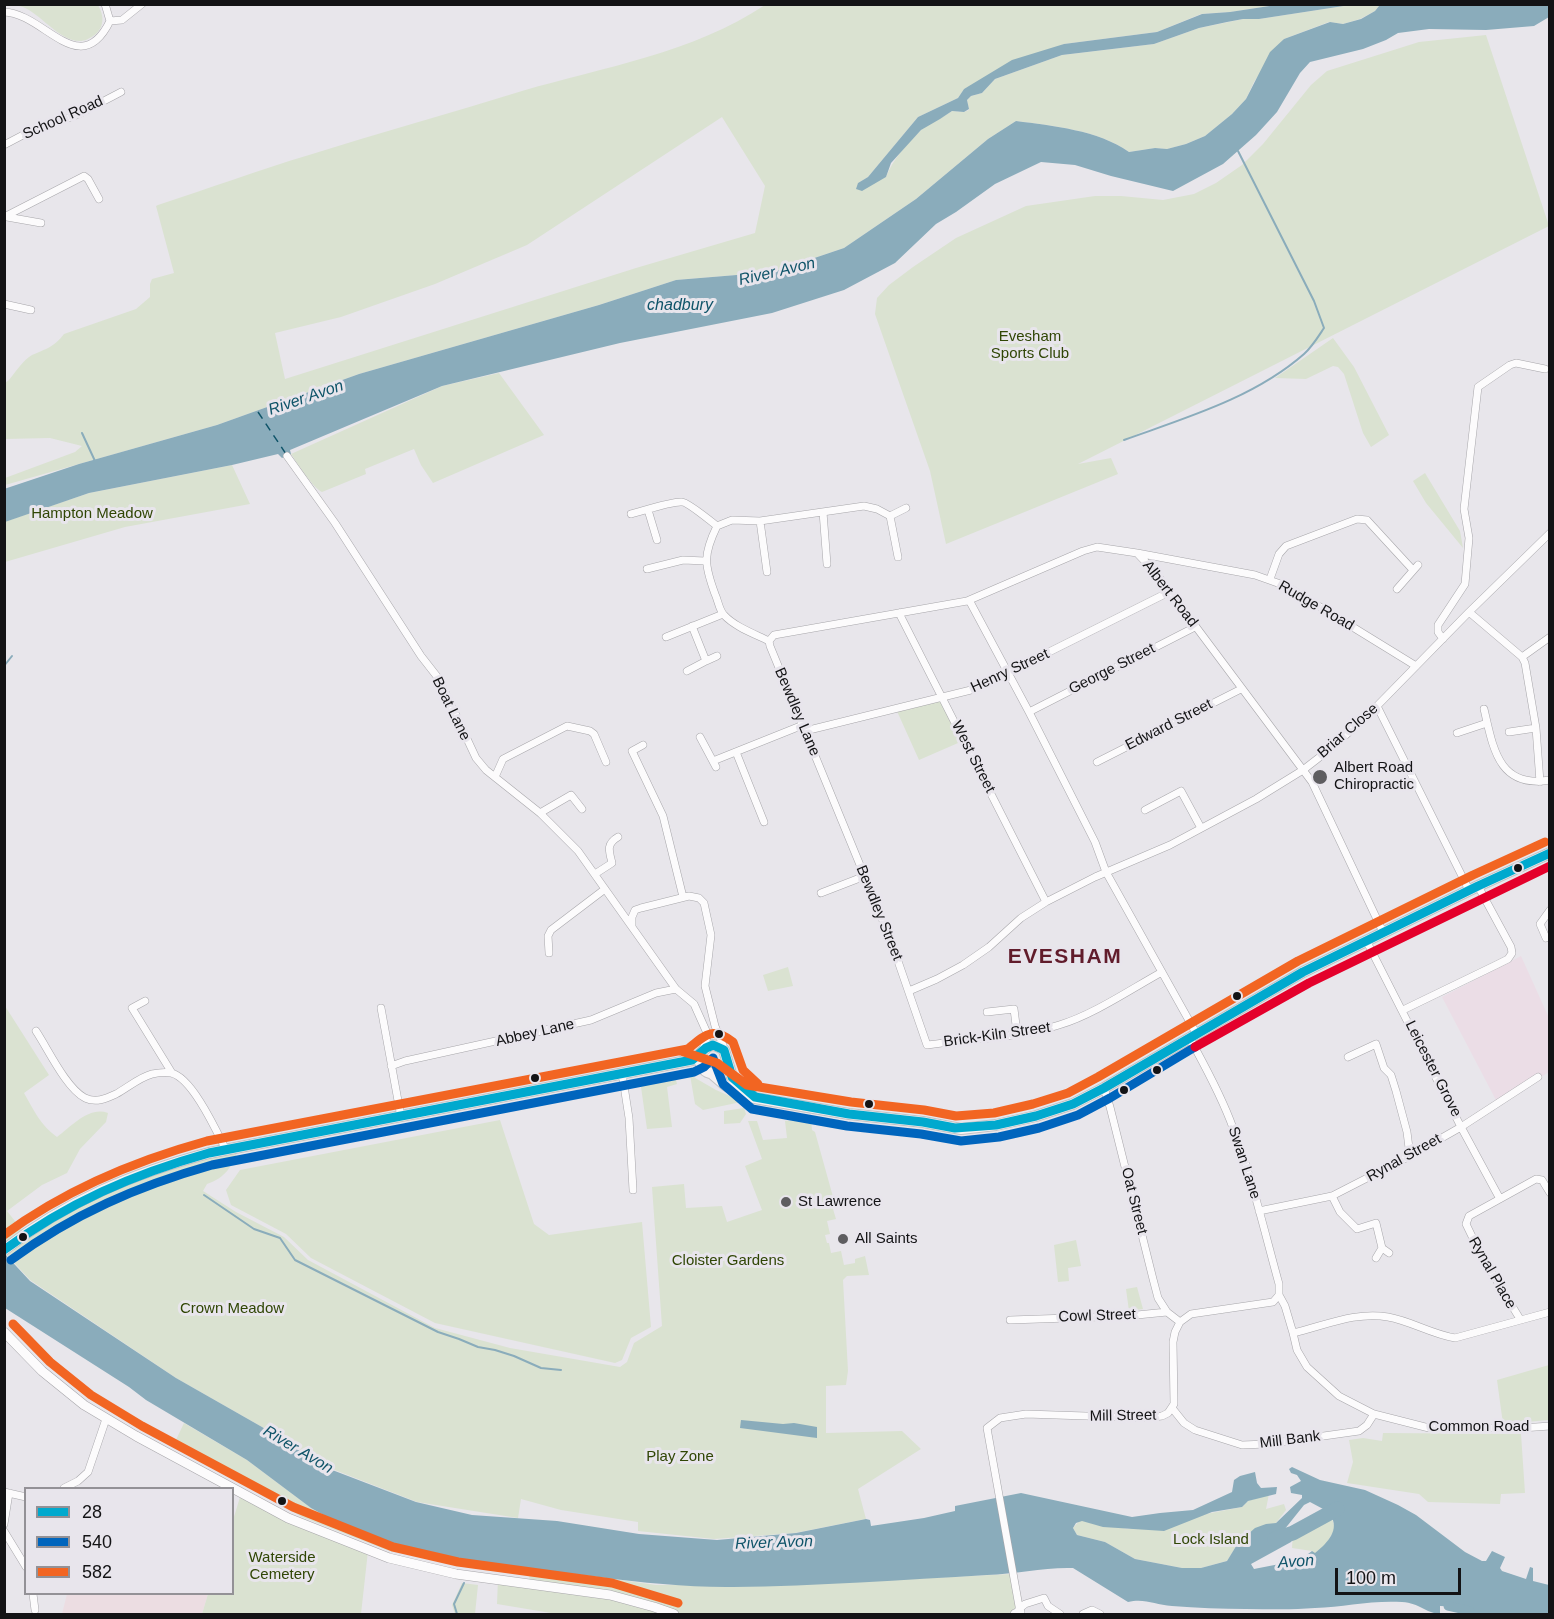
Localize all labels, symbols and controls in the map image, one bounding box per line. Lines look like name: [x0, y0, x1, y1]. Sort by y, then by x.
street label: School Road: [20, 92, 106, 144]
water label: River Avon: [737, 254, 817, 290]
water label: chadbury: [647, 296, 713, 316]
park label: Evesham Sports Club: [991, 328, 1069, 363]
water label: River Avon: [266, 376, 346, 420]
park label: Hampton Meadow: [31, 505, 153, 523]
street label: Albert Road: [1139, 557, 1201, 631]
street label: Rudge Road: [1275, 577, 1357, 635]
street label: George Street: [1066, 640, 1158, 698]
street label: Henry Street: [968, 645, 1052, 697]
street label: Bewdley Lane: [770, 665, 824, 759]
street label: Boat Lane: [428, 674, 474, 744]
street label: Edward Street: [1123, 695, 1215, 755]
street label: Briar Close: [1314, 700, 1382, 762]
street label: West Street: [947, 718, 999, 796]
place label: Albert Road Chiropractic: [1334, 759, 1414, 794]
marker: Albert Road Chiropractic: [1311, 768, 1329, 786]
unlabelled marker: [1512, 862, 1524, 874]
street label: Bewdley Street: [852, 863, 906, 963]
district label: EVESHAM: [1008, 944, 1122, 970]
unlabelled marker: [1231, 990, 1243, 1002]
street label: Abbey Lane: [494, 1015, 576, 1051]
street label: Leicester Grove: [1401, 1018, 1465, 1120]
street label: Brick-Kiln Street: [943, 1019, 1051, 1051]
unlabelled marker: [713, 1028, 725, 1040]
unlabelled marker: [1151, 1064, 1163, 1076]
unlabelled marker: [529, 1072, 541, 1084]
unlabelled marker: [1118, 1084, 1130, 1096]
unlabelled marker: [863, 1098, 875, 1110]
street label: Swan Lane: [1224, 1125, 1264, 1201]
street label: Rynal Street: [1364, 1130, 1444, 1186]
street label: Oat Street: [1117, 1166, 1151, 1236]
place label: St Lawrence: [798, 1193, 881, 1211]
marker: St Lawrence: [779, 1195, 793, 1209]
place label: All Saints: [855, 1230, 918, 1248]
unlabelled marker: [17, 1231, 29, 1243]
marker: All Saints: [836, 1232, 850, 1246]
street label: Rynal Place: [1464, 1234, 1520, 1312]
park label: Cloister Gardens: [672, 1252, 784, 1270]
park label: Crown Meadow: [180, 1300, 284, 1318]
street label: Cowl Street: [1058, 1306, 1136, 1326]
street label: Mill Street: [1090, 1406, 1156, 1426]
street label: Common Road: [1429, 1418, 1529, 1436]
water label: River Avon: [260, 1422, 336, 1478]
street label: Mill Bank: [1259, 1427, 1321, 1453]
park label: Play Zone: [646, 1448, 714, 1466]
legend: [24, 1487, 234, 1595]
unlabelled marker: [276, 1495, 288, 1507]
text: 28: [82, 1502, 102, 1522]
park label: Lock Island: [1173, 1531, 1249, 1549]
text: 540: [82, 1532, 112, 1552]
water label: River Avon: [735, 1532, 813, 1554]
park label: Waterside Cemetery: [249, 1549, 315, 1584]
water label: Avon: [1277, 1551, 1315, 1573]
scale bar: [1338, 1556, 1464, 1594]
text: 582: [82, 1562, 112, 1582]
text: 100 m: [1346, 1568, 1396, 1588]

